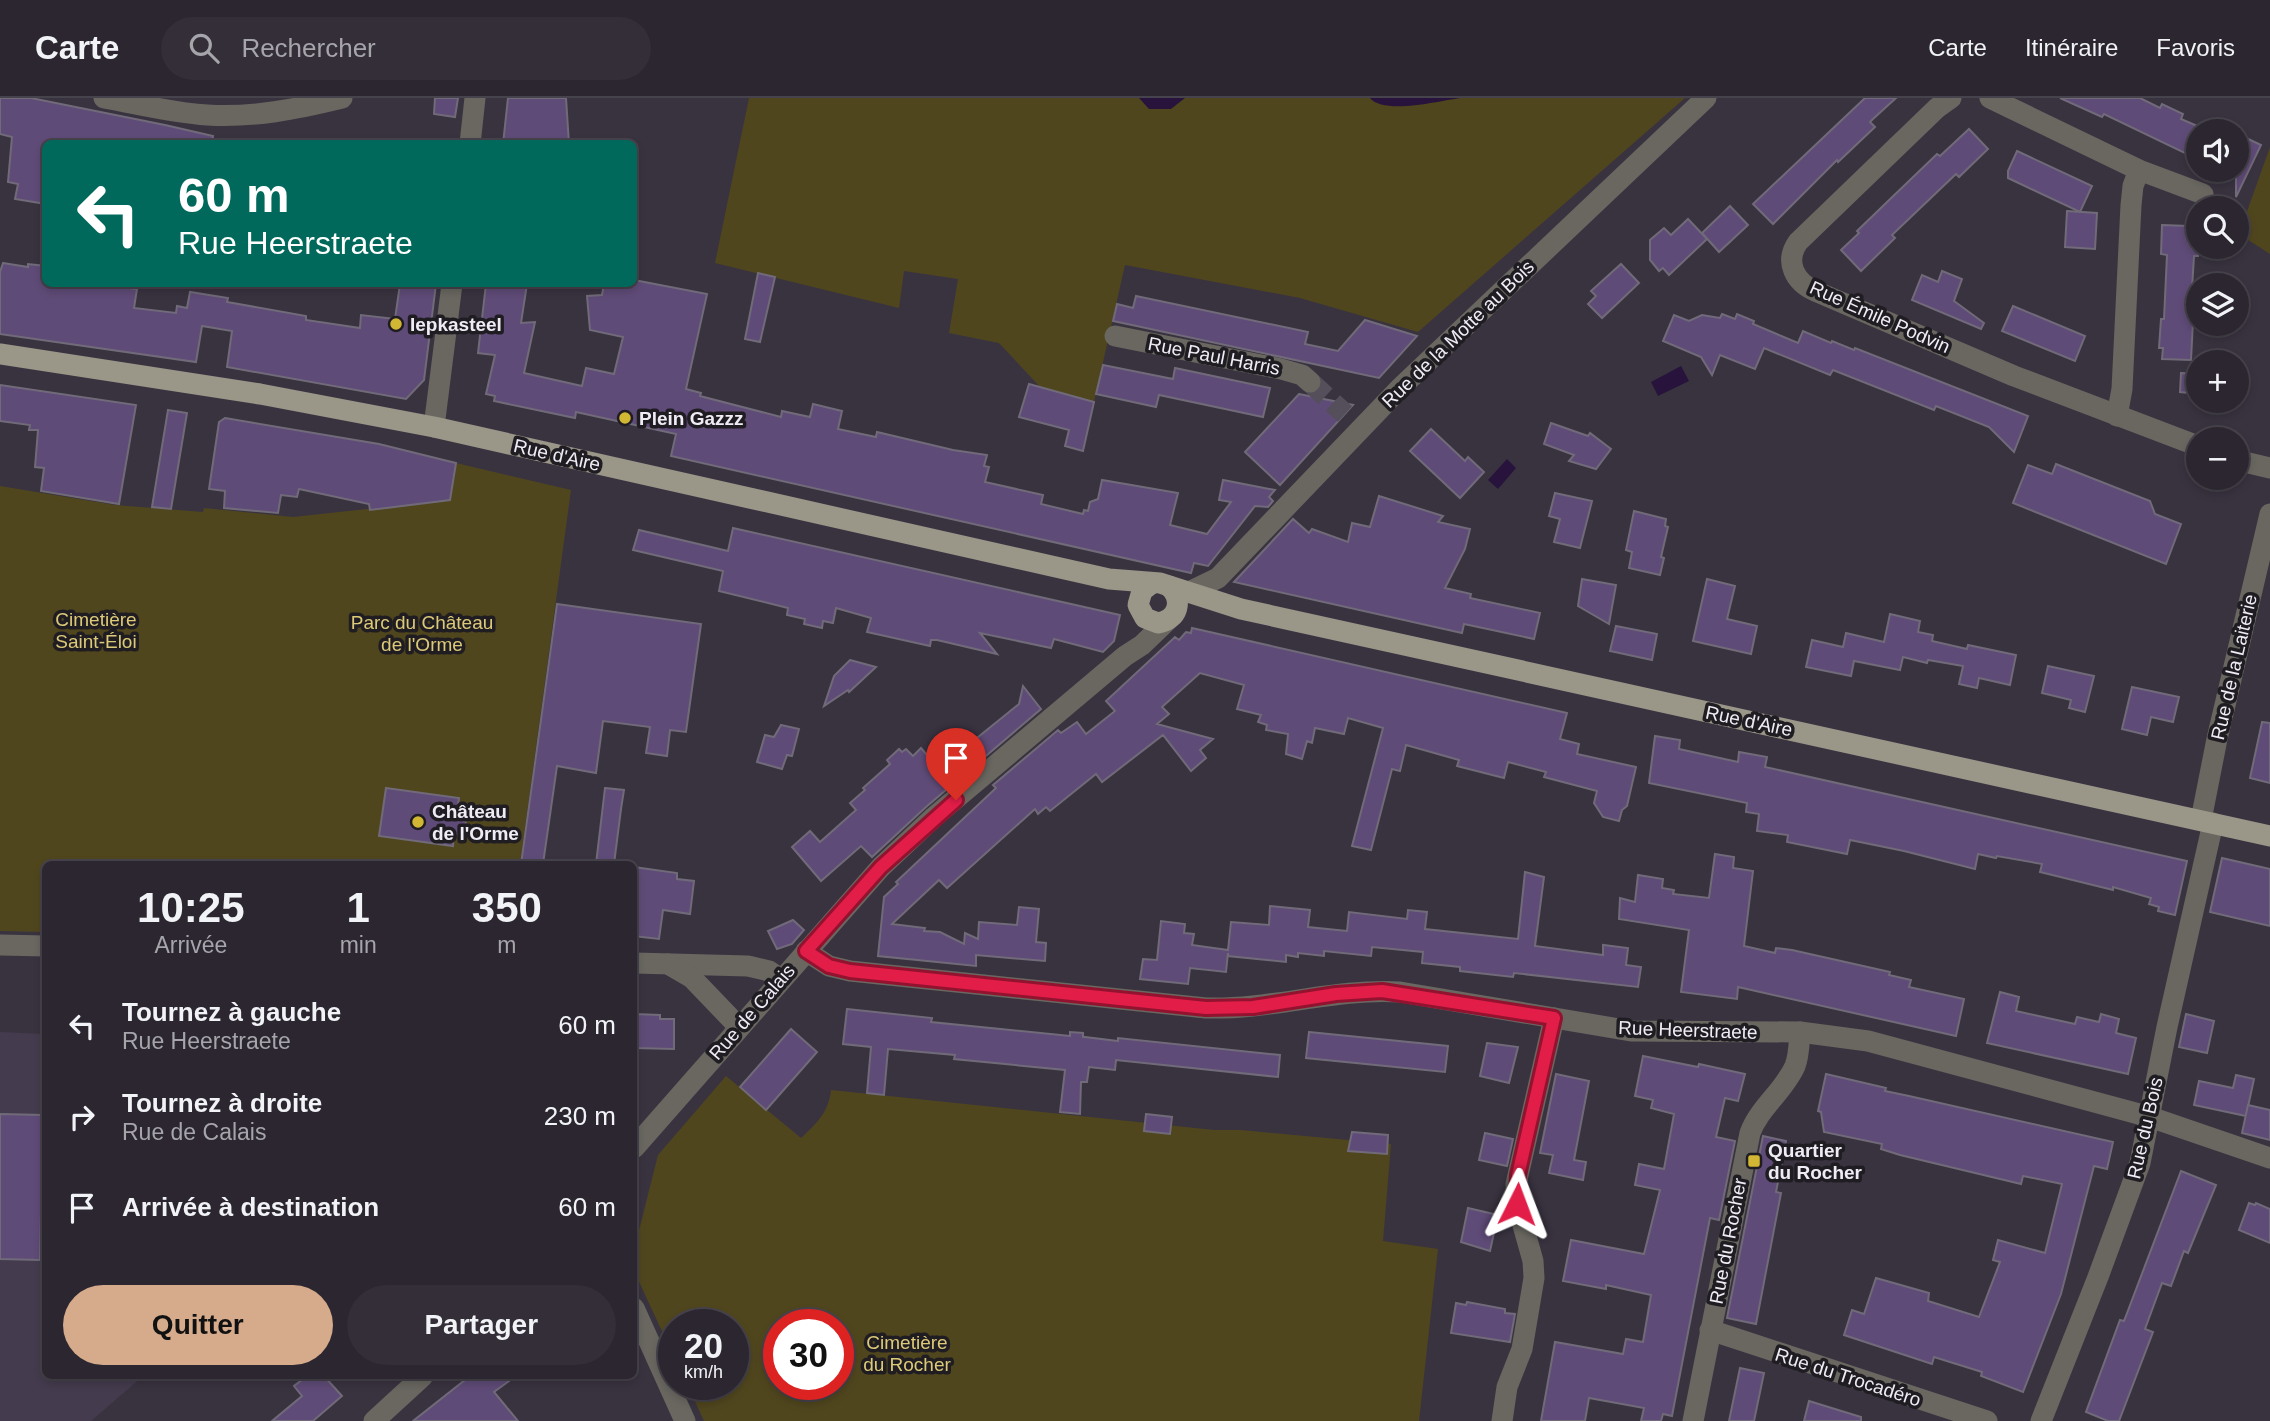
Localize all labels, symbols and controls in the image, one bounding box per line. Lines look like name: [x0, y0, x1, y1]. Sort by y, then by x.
search box: [161, 17, 651, 80]
text: Carte: [35, 29, 119, 66]
icon: search: [185, 29, 223, 67]
text: Rechercher: [241, 33, 376, 63]
text: Carte: [1928, 34, 1987, 61]
text: Itinéraire: [2025, 34, 2118, 61]
text: Favoris: [2156, 34, 2235, 61]
map controls: [2186, 119, 2249, 490]
button: sound: [2186, 119, 2249, 182]
icon: left: [63, 168, 154, 259]
text: 60 m: [178, 168, 290, 222]
button: search: [2186, 196, 2249, 259]
text: Rue Heerstraete: [178, 225, 413, 261]
street label: Rue de la Motte au Bois: [1378, 256, 1538, 412]
button: layers: [2186, 273, 2249, 336]
street label: Rue Émile Podvin: [1807, 277, 1953, 357]
place label: Iepkasteel: [410, 314, 502, 335]
marker: Iepkasteel: [388, 316, 404, 332]
street label: Rue Paul Harris: [1146, 333, 1282, 379]
button: +: [2186, 350, 2249, 413]
place label: Plein Gazzz: [639, 408, 744, 429]
marker: Plein Gazzz: [617, 410, 633, 426]
button: −: [2186, 427, 2249, 490]
street label: Rue d'Aire: [512, 435, 602, 475]
street label: Rue de la Laiterie: [2207, 592, 2261, 742]
park label: Cimetière Saint-Éloi: [55, 609, 137, 652]
park label: Parc du Château de l'Orme: [351, 612, 493, 655]
street label: Rue d'Aire: [1704, 702, 1794, 740]
pin: [926, 728, 986, 800]
icon: arrive: [937, 739, 975, 777]
place label: Château de l'Orme: [432, 801, 519, 844]
marker: Château de l'Orme: [410, 814, 426, 830]
text: 10:25: [137, 884, 245, 931]
text: 1: [346, 884, 370, 931]
text: 350: [472, 884, 542, 931]
text: Arrivée: [154, 932, 227, 958]
text: min: [340, 932, 377, 958]
text: m: [497, 932, 516, 958]
street label: Rue de Calais: [705, 960, 799, 1064]
text: Tournez à gauche: [122, 997, 341, 1027]
icon: left: [63, 1007, 101, 1045]
text: 60 m: [558, 1010, 616, 1040]
street label: Rue Heerstraete: [1618, 1017, 1758, 1043]
text: Rue Heerstraete: [122, 1028, 291, 1054]
street label: Rue du Bois: [2123, 1075, 2167, 1181]
text: Tournez à droite: [122, 1088, 322, 1118]
icon: right: [63, 1098, 101, 1136]
text: 230 m: [544, 1101, 616, 1131]
text: Rue de Calais: [122, 1119, 266, 1145]
place label: Quartier du Rocher: [1768, 1140, 1863, 1183]
marker: Quartier du Rocher: [1746, 1153, 1762, 1169]
position arrow: [1480, 1167, 1554, 1241]
street label: Rue du Rocher: [1706, 1176, 1751, 1306]
icon: arrive: [63, 1189, 101, 1227]
text: Arrivée à destination: [122, 1192, 379, 1222]
text: 60 m: [558, 1192, 616, 1222]
button: Quitter: [63, 1285, 333, 1365]
button: Partager: [347, 1285, 616, 1365]
speed limit sign: 30: [763, 1309, 854, 1400]
text: 20: [684, 1326, 723, 1365]
park label: Cimetière du Rocher: [863, 1332, 951, 1375]
street label: Rue du Trocadéro: [1772, 1344, 1924, 1410]
text: km/h: [684, 1362, 723, 1382]

